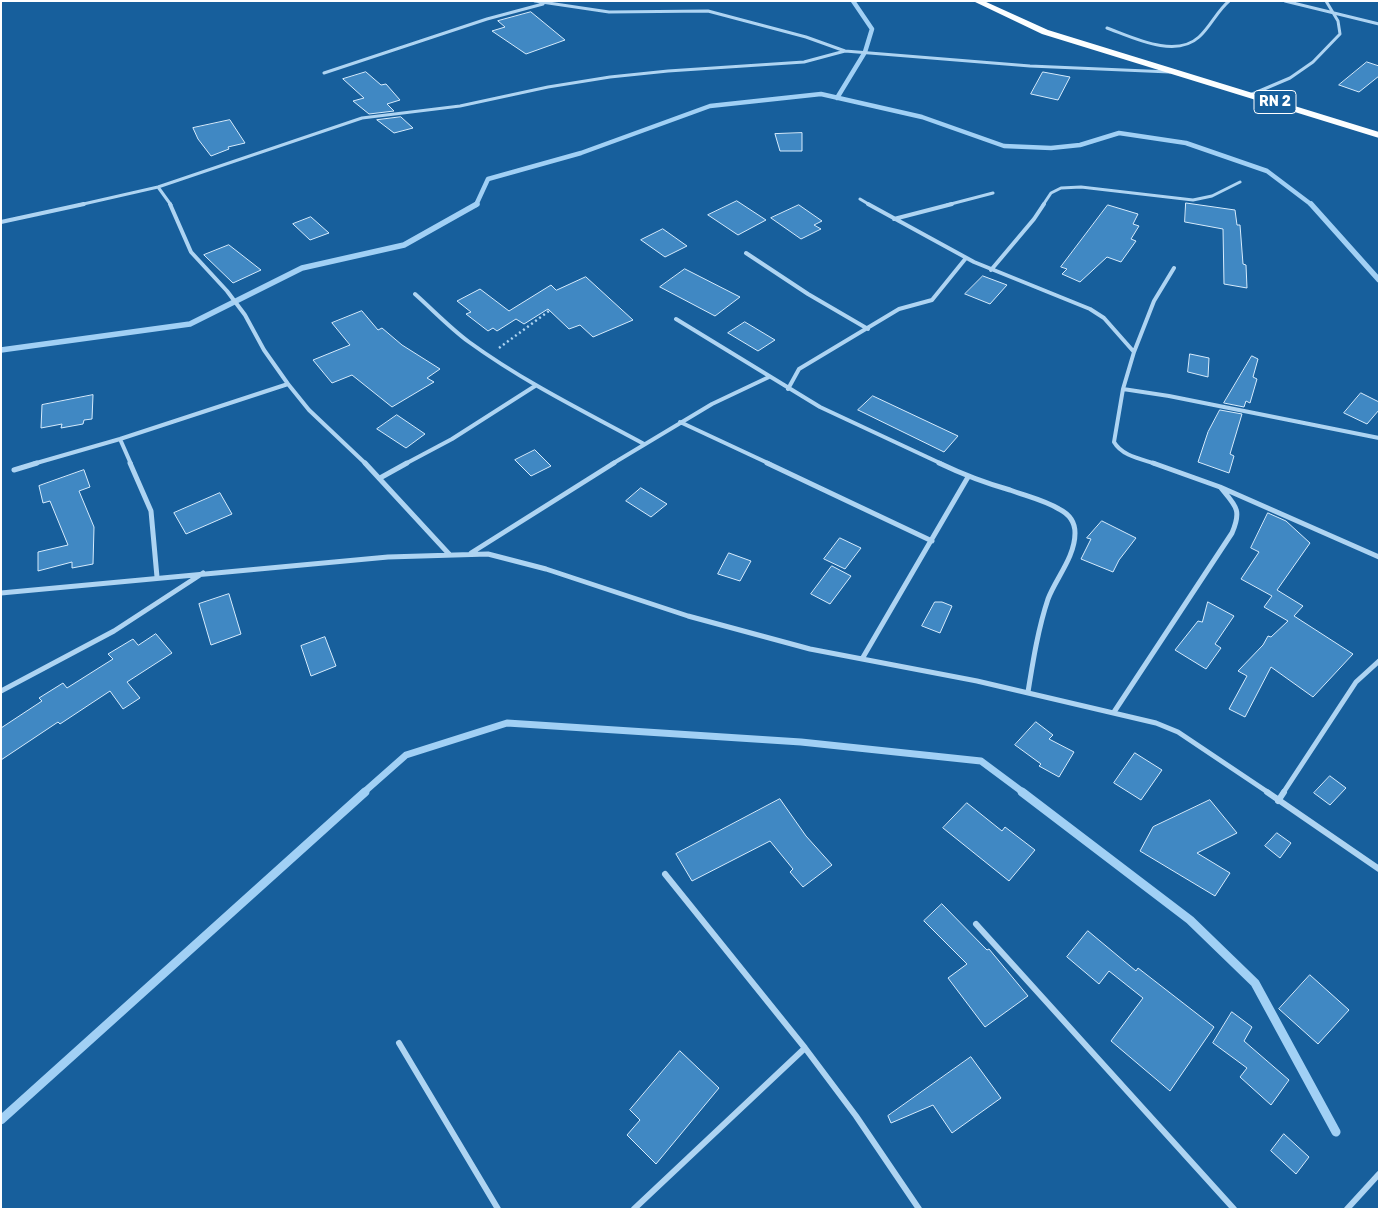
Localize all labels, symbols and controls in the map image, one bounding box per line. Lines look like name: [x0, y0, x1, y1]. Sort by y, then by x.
road number: RN 2: [1254, 90, 1296, 114]

